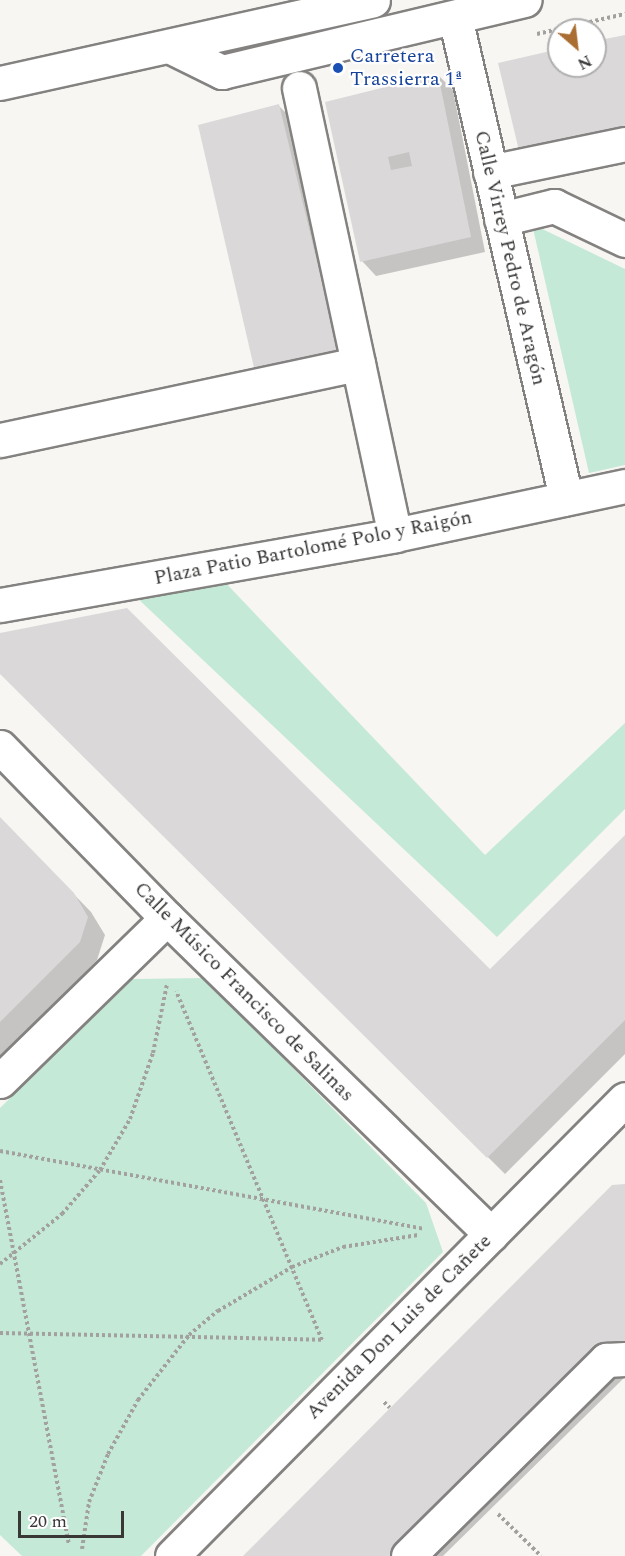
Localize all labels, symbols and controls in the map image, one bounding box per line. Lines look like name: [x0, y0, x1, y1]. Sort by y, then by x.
north arrow: [547, 18, 607, 78]
place label: Carretera Trassierra 1ª: [350, 45, 463, 92]
text: N: [573, 48, 596, 76]
marker: Carretera Trassierra 1ª: [331, 61, 345, 75]
street label: Calle Virrey Pedro de Aragón: [469, 128, 551, 388]
street label: Plaza Patio Bartolomé Polo y Raigón: [152, 505, 474, 591]
street label: Calle Músico Francisco de Salinas: [129, 877, 359, 1107]
street label: Avenida Don Luis de Cañete: [301, 1229, 497, 1425]
scale bar: [21, 1499, 128, 1537]
text: 20 m: [29, 1508, 67, 1535]

